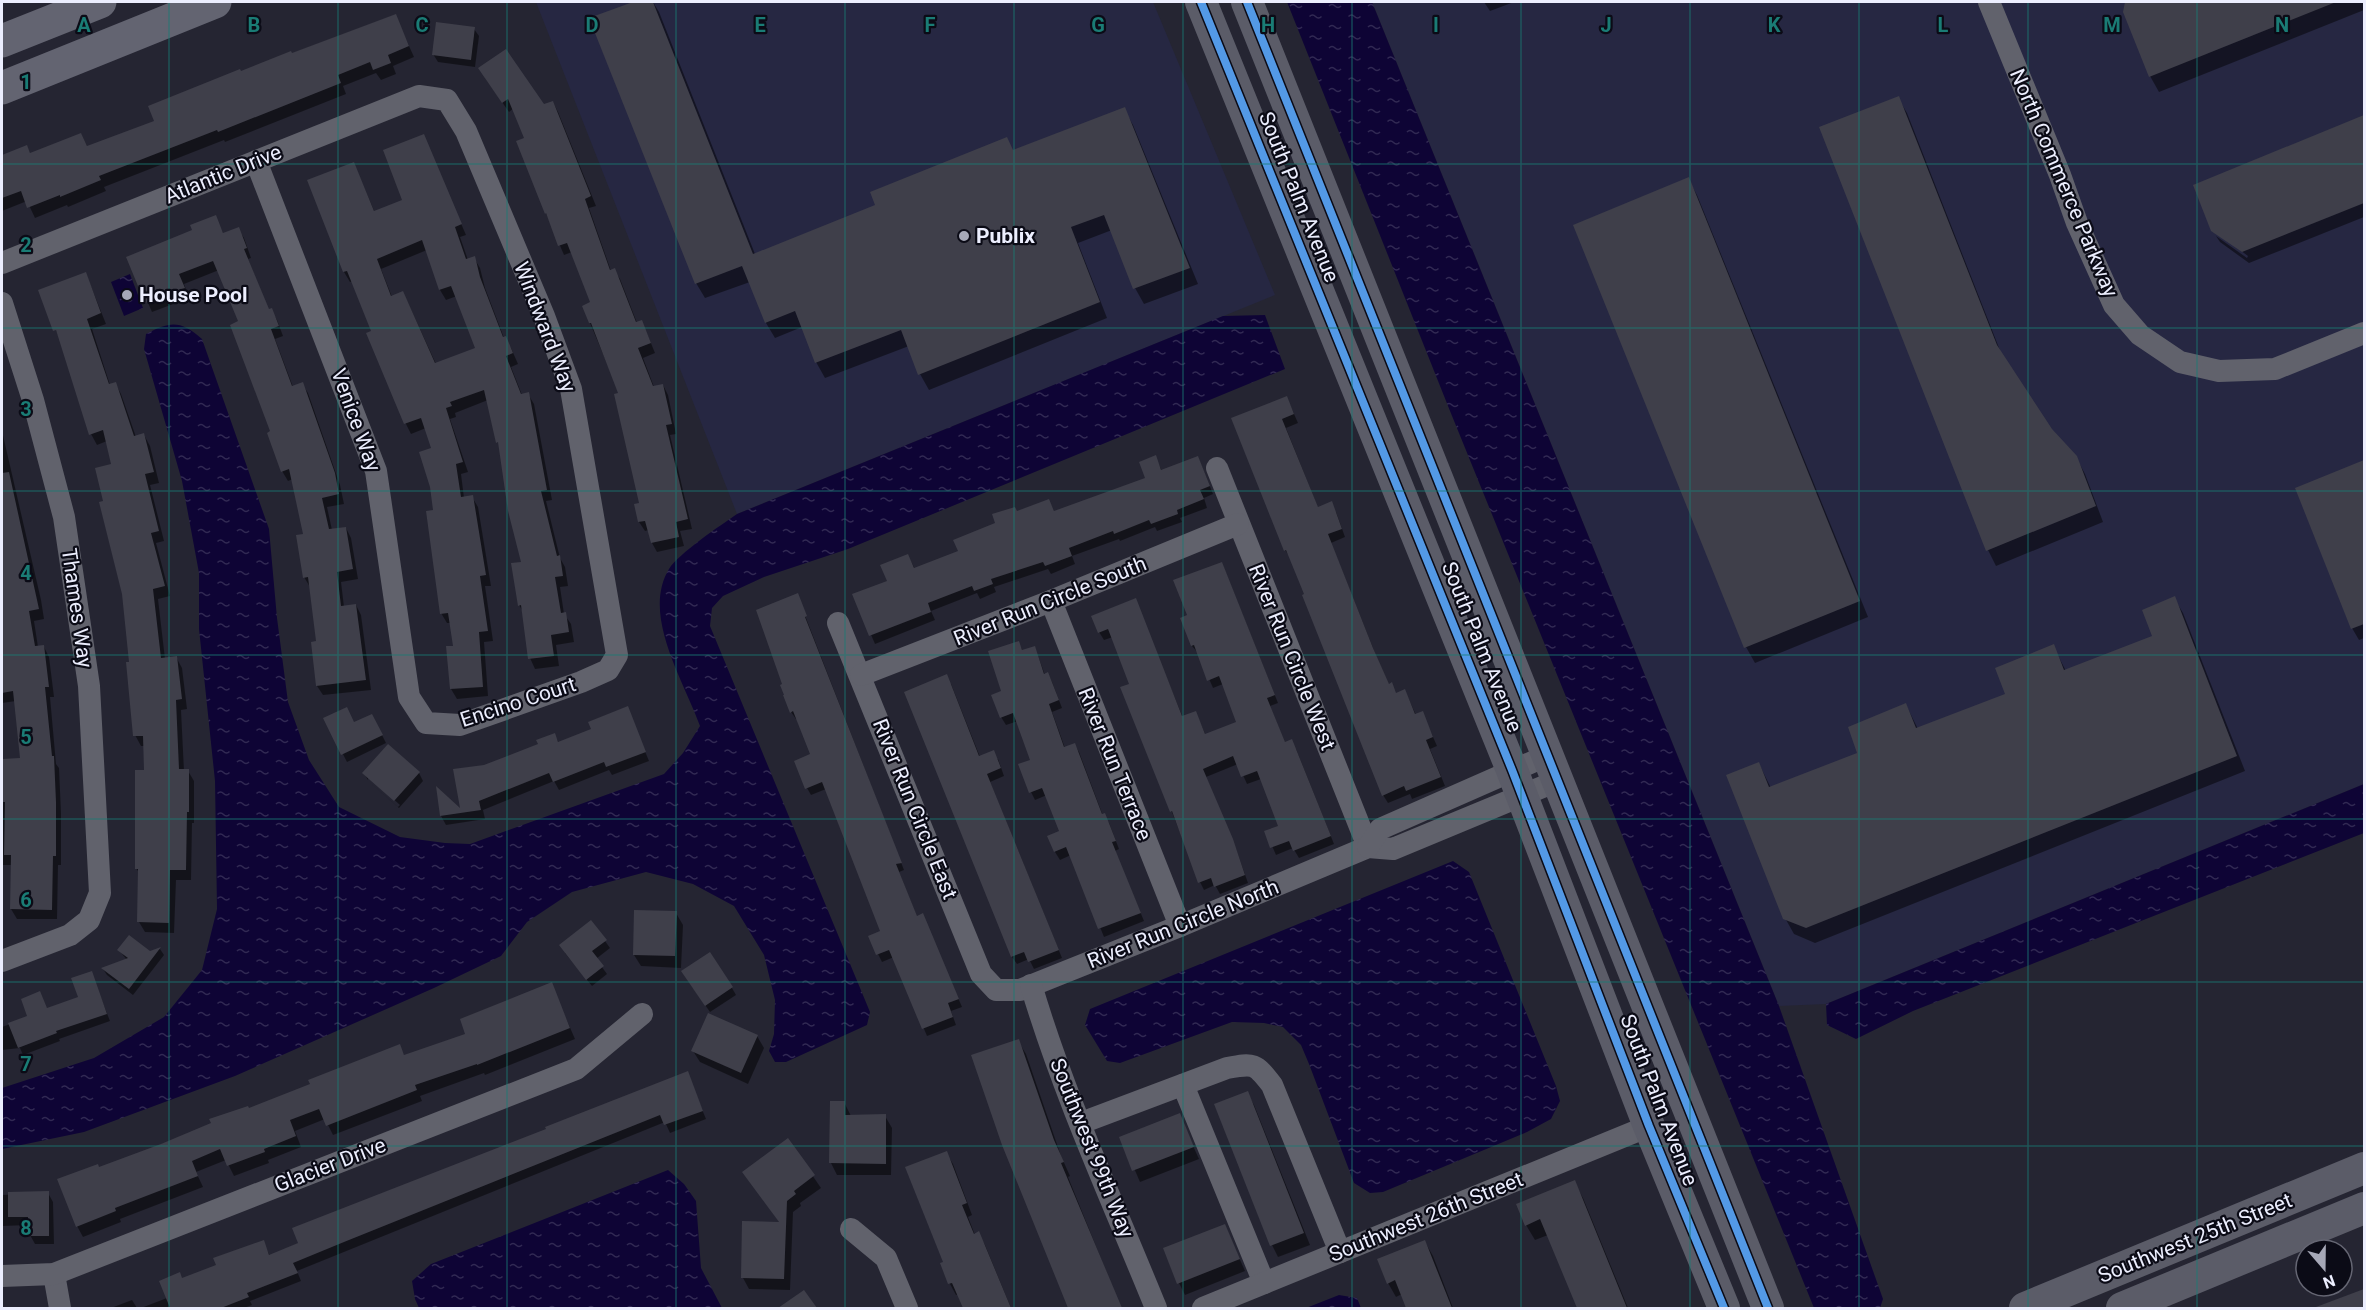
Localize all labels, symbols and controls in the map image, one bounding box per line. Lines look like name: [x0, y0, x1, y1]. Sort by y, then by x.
text: A: [77, 13, 91, 37]
text: B: [248, 13, 260, 37]
text: C: [415, 13, 429, 37]
text: D: [586, 13, 599, 37]
text: E: [754, 13, 766, 37]
text: F: [925, 13, 936, 37]
text: G: [1091, 13, 1105, 37]
text: H: [1261, 13, 1275, 37]
text: I: [1433, 13, 1439, 37]
text: J: [1600, 13, 1612, 37]
text: K: [1768, 13, 1781, 37]
text: L: [1938, 13, 1949, 37]
text: M: [2103, 13, 2121, 37]
text: N: [2275, 13, 2289, 37]
street label: North Commerce Parkway: [2005, 65, 2123, 301]
text: 1: [20, 70, 32, 94]
street label: South Palm Avenue: [1254, 108, 1344, 286]
street label: Atlantic Drive: [161, 140, 285, 208]
place label: Publix: [976, 224, 1035, 248]
marker: Publix: [957, 229, 971, 243]
text: 2: [20, 233, 32, 257]
street label: Windward Way: [509, 258, 581, 396]
place label: House Pool: [139, 283, 247, 307]
marker: House Pool: [120, 288, 134, 302]
street label: Venice Way: [326, 365, 386, 475]
text: 3: [20, 397, 32, 421]
street label: Thames Way: [57, 547, 97, 669]
street label: River Run Circle South: [950, 551, 1150, 651]
street label: South Palm Avenue: [1437, 558, 1527, 736]
text: 4: [20, 561, 32, 585]
street label: River Run Circle West: [1244, 561, 1340, 753]
street label: Encino Court: [457, 672, 579, 732]
street label: River Run Terrace: [1073, 684, 1157, 844]
street label: River Run Circle East: [868, 715, 962, 903]
text: 5: [20, 725, 32, 749]
street label: River Run Circle North: [1084, 875, 1282, 973]
text: 6: [20, 888, 32, 912]
street label: South Palm Avenue: [1615, 1011, 1703, 1189]
text: 7: [20, 1052, 32, 1076]
street label: Southwest 99th Way: [1045, 1055, 1139, 1241]
street label: Glacier Drive: [271, 1133, 389, 1197]
street label: Southwest 26th Street: [1326, 1167, 1527, 1267]
street label: Southwest 25th Street: [2095, 1188, 2296, 1288]
text: 8: [20, 1216, 32, 1240]
north arrow: [2294, 1238, 2354, 1298]
text: N: [2320, 1271, 2338, 1292]

